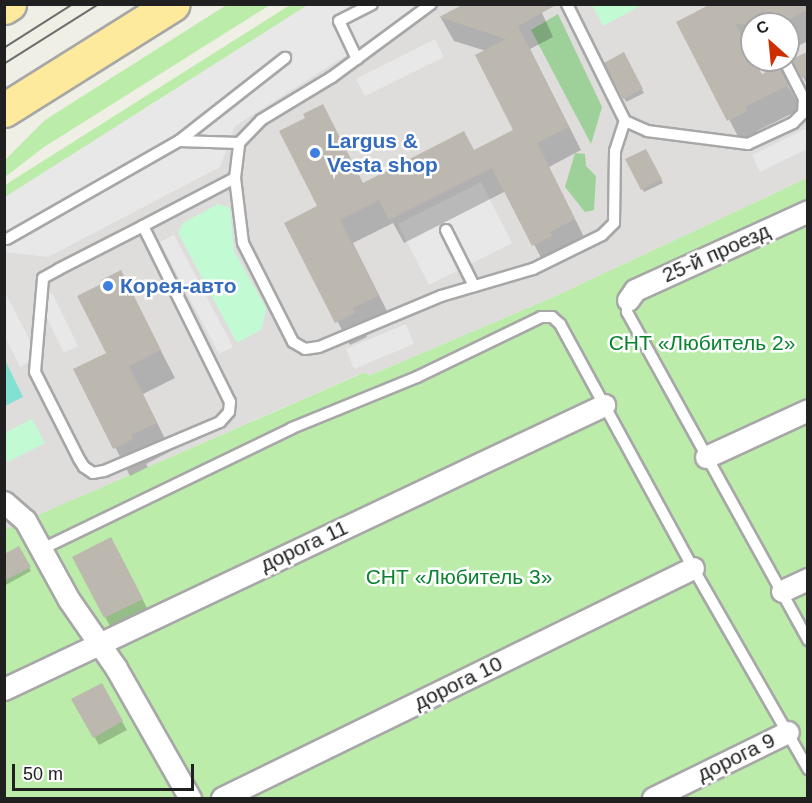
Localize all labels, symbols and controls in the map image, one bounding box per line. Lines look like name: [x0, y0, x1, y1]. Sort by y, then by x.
north arrow: [740, 12, 800, 72]
text: С: [753, 17, 772, 37]
place label: Largus & Vesta shop: [327, 128, 438, 178]
marker: Largus & Vesta shop: [308, 146, 322, 160]
street label: 25-й проезд: [658, 218, 774, 288]
place label: Корея-авто: [120, 273, 237, 299]
marker: Корея-авто: [101, 279, 115, 293]
park label: СНТ «Любитель 2»: [609, 330, 795, 356]
street label: дорога 11: [256, 515, 352, 577]
park label: СНТ «Любитель 3»: [366, 564, 552, 590]
street label: дорога 10: [410, 651, 506, 715]
street label: дорога 9: [693, 727, 779, 787]
scale bar: [15, 752, 196, 790]
text: 50 m: [23, 764, 63, 784]

